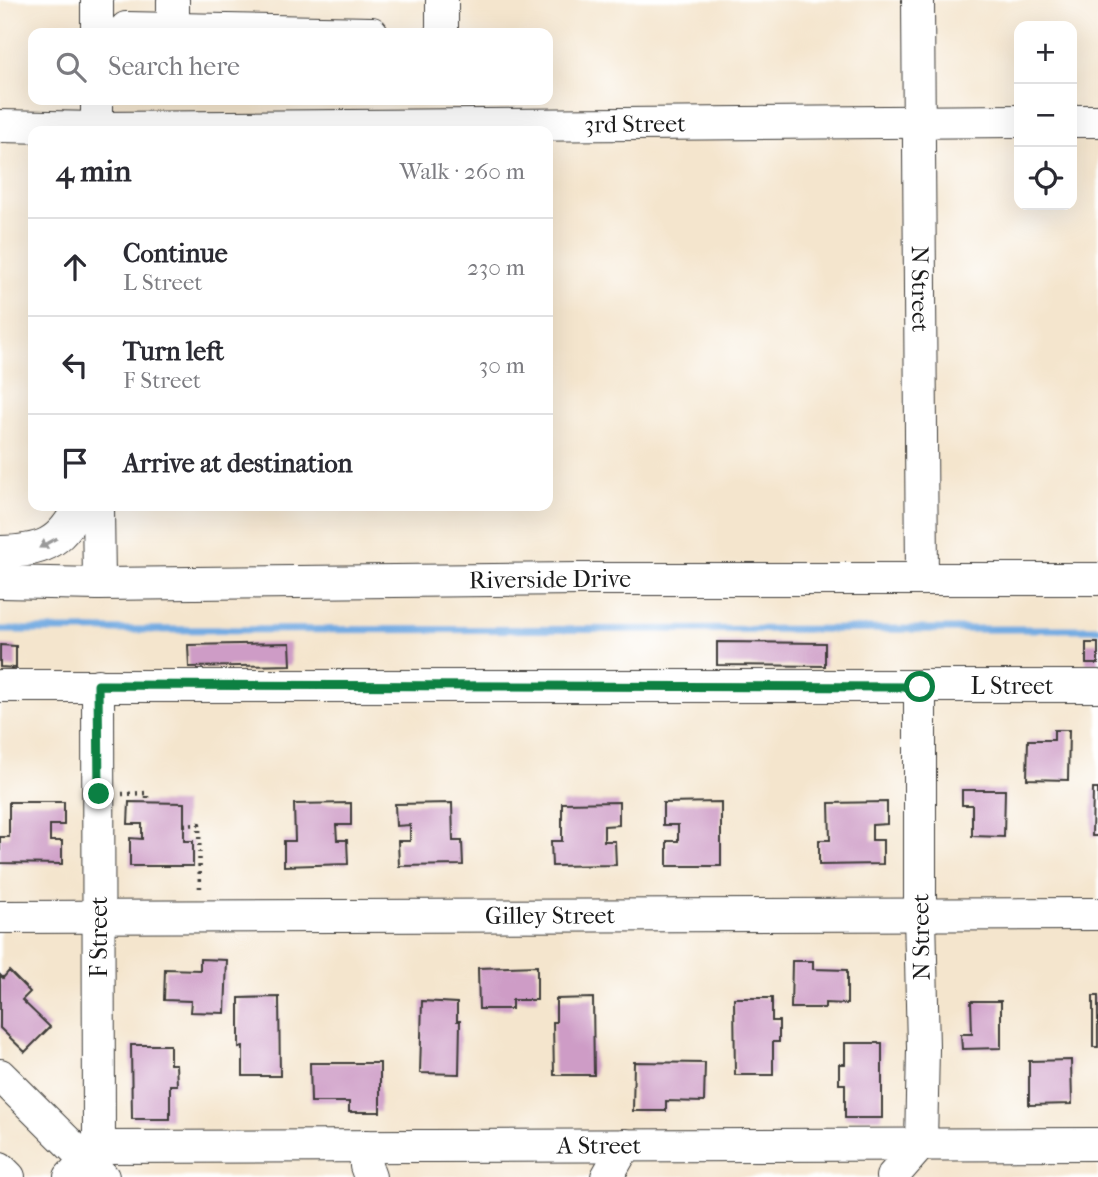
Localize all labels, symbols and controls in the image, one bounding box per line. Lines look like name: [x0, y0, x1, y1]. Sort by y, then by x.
map controls: [1014, 21, 1077, 210]
button: +: [1014, 21, 1077, 84]
search box: [28, 28, 553, 105]
icon: search: [52, 48, 90, 86]
text: Search here: [108, 51, 240, 82]
button: −: [1014, 84, 1077, 147]
street label: 3rd Street: [584, 110, 686, 138]
button: locate: [1014, 147, 1077, 210]
text: 4 min: [56, 154, 131, 189]
text: Walk · 260 m: [400, 158, 525, 185]
text: Continue: [123, 238, 228, 269]
street label: N Street: [906, 246, 934, 333]
icon: ahead: [56, 248, 94, 286]
text: 230 m: [467, 254, 525, 281]
text: L Street: [123, 269, 202, 296]
text: Turn left: [123, 336, 224, 367]
icon: left: [56, 346, 94, 384]
text: 30 m: [479, 352, 525, 379]
text: F Street: [123, 367, 201, 394]
icon: arrive: [56, 444, 94, 482]
text: Arrive at destination: [123, 448, 353, 479]
one-way arrow: [37, 536, 57, 548]
street label: Riverside Drive: [469, 565, 631, 594]
route start: [904, 671, 935, 702]
street label: L Street: [971, 672, 1054, 700]
route end: [83, 778, 114, 809]
street label: N Street: [906, 893, 936, 981]
street label: F Street: [85, 896, 113, 978]
street label: Gilley Street: [485, 901, 615, 930]
street label: A Street: [556, 1131, 642, 1160]

